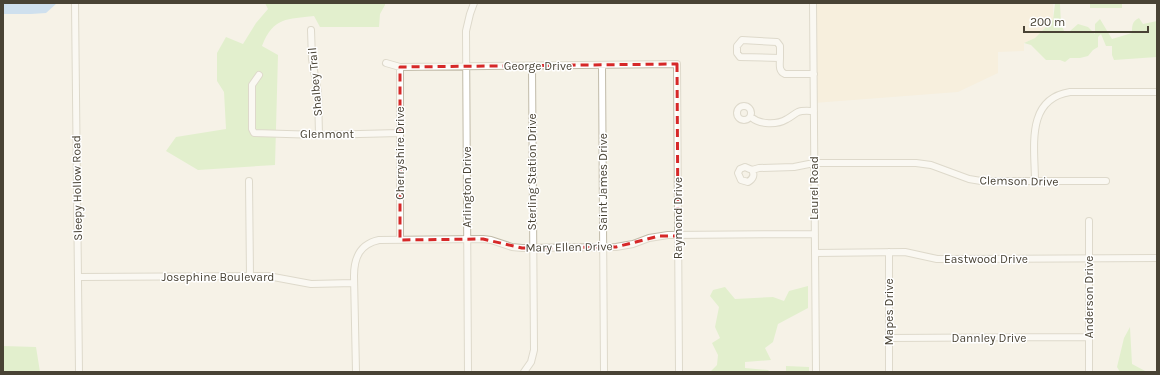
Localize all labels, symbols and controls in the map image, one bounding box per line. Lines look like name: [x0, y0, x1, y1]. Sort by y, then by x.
scale bar: [1024, 8, 1148, 34]
text: 200 m: [1030, 15, 1065, 29]
street label: Shalbey Trail: [305, 47, 325, 117]
street label: George Drive: [504, 59, 572, 73]
street label: Cherryshire Drive: [393, 106, 407, 200]
street label: Sterling Station Drive: [525, 113, 539, 231]
street label: Glenmont: [300, 127, 355, 141]
street label: Saint James Drive: [596, 133, 610, 231]
street label: Sleepy Hollow Road: [69, 135, 85, 241]
street label: Arlington Drive: [460, 146, 474, 228]
street label: Laurel Road: [807, 156, 821, 220]
street label: Clemson Drive: [979, 173, 1059, 189]
street label: Raymond Drive: [671, 177, 685, 259]
street label: Mary Ellen Drive: [525, 239, 613, 255]
street label: Eastwood Drive: [944, 252, 1028, 266]
street label: Anderson Drive: [1082, 256, 1096, 338]
street label: Josephine Boulevard: [162, 270, 274, 284]
street label: Mapes Drive: [882, 278, 896, 346]
street label: Dannley Drive: [952, 331, 1027, 345]

